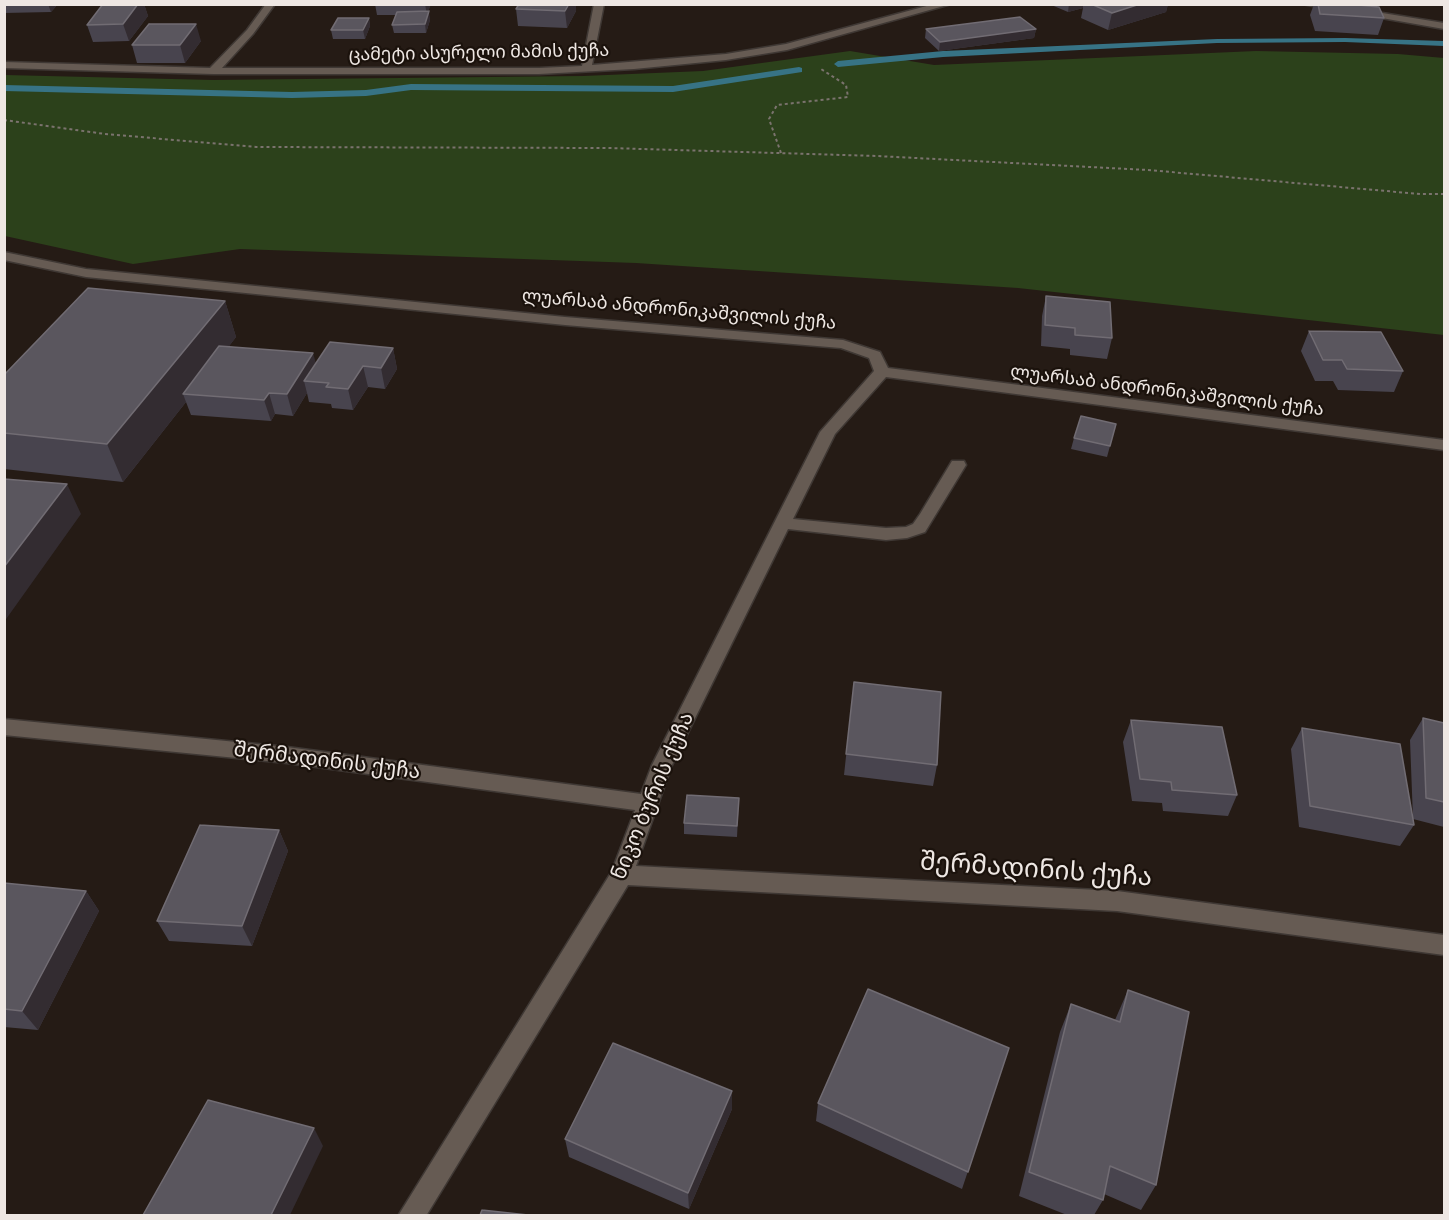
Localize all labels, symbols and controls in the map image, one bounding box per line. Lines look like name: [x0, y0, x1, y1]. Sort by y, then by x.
street label: ცამეტი ასურელი მამის ქუჩა: [349, 40, 609, 66]
street label: ლუარსაბ ანდრონიკაშვილის ქუჩა: [521, 285, 837, 335]
street label: ლუარსაბ ანდრონიკაშვილის ქუჩა: [1009, 361, 1325, 421]
street label: ნიკო ბურის ქუჩა: [606, 709, 700, 883]
street label: შერმადინის ქუჩა: [232, 737, 422, 785]
street label: შერმადინის ქუჩა: [919, 846, 1153, 894]

